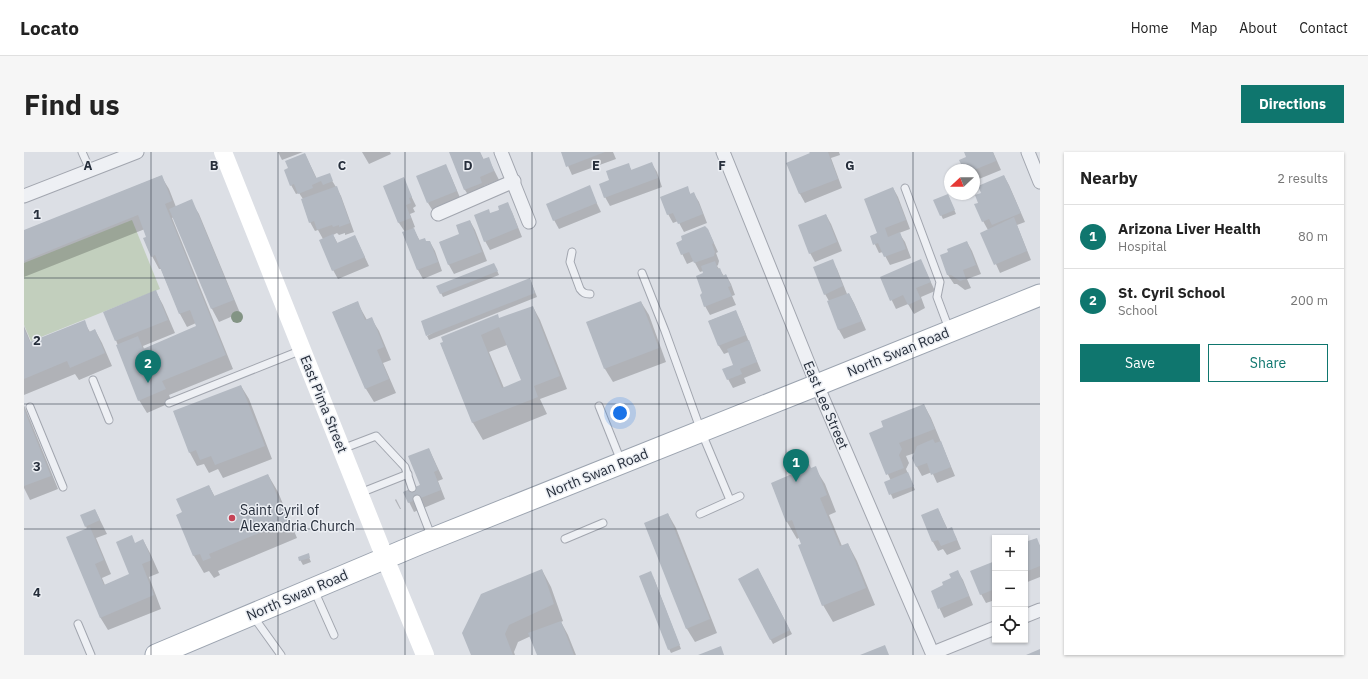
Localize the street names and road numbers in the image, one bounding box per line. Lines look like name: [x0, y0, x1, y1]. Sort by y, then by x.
street label: North Swan Road: [844, 323, 952, 381]
street label: East Pima Street: [296, 352, 352, 456]
street label: East Lee Street: [799, 358, 853, 452]
street label: North Swan Road: [543, 444, 651, 502]
street label: North Swan Road: [243, 565, 351, 625]

